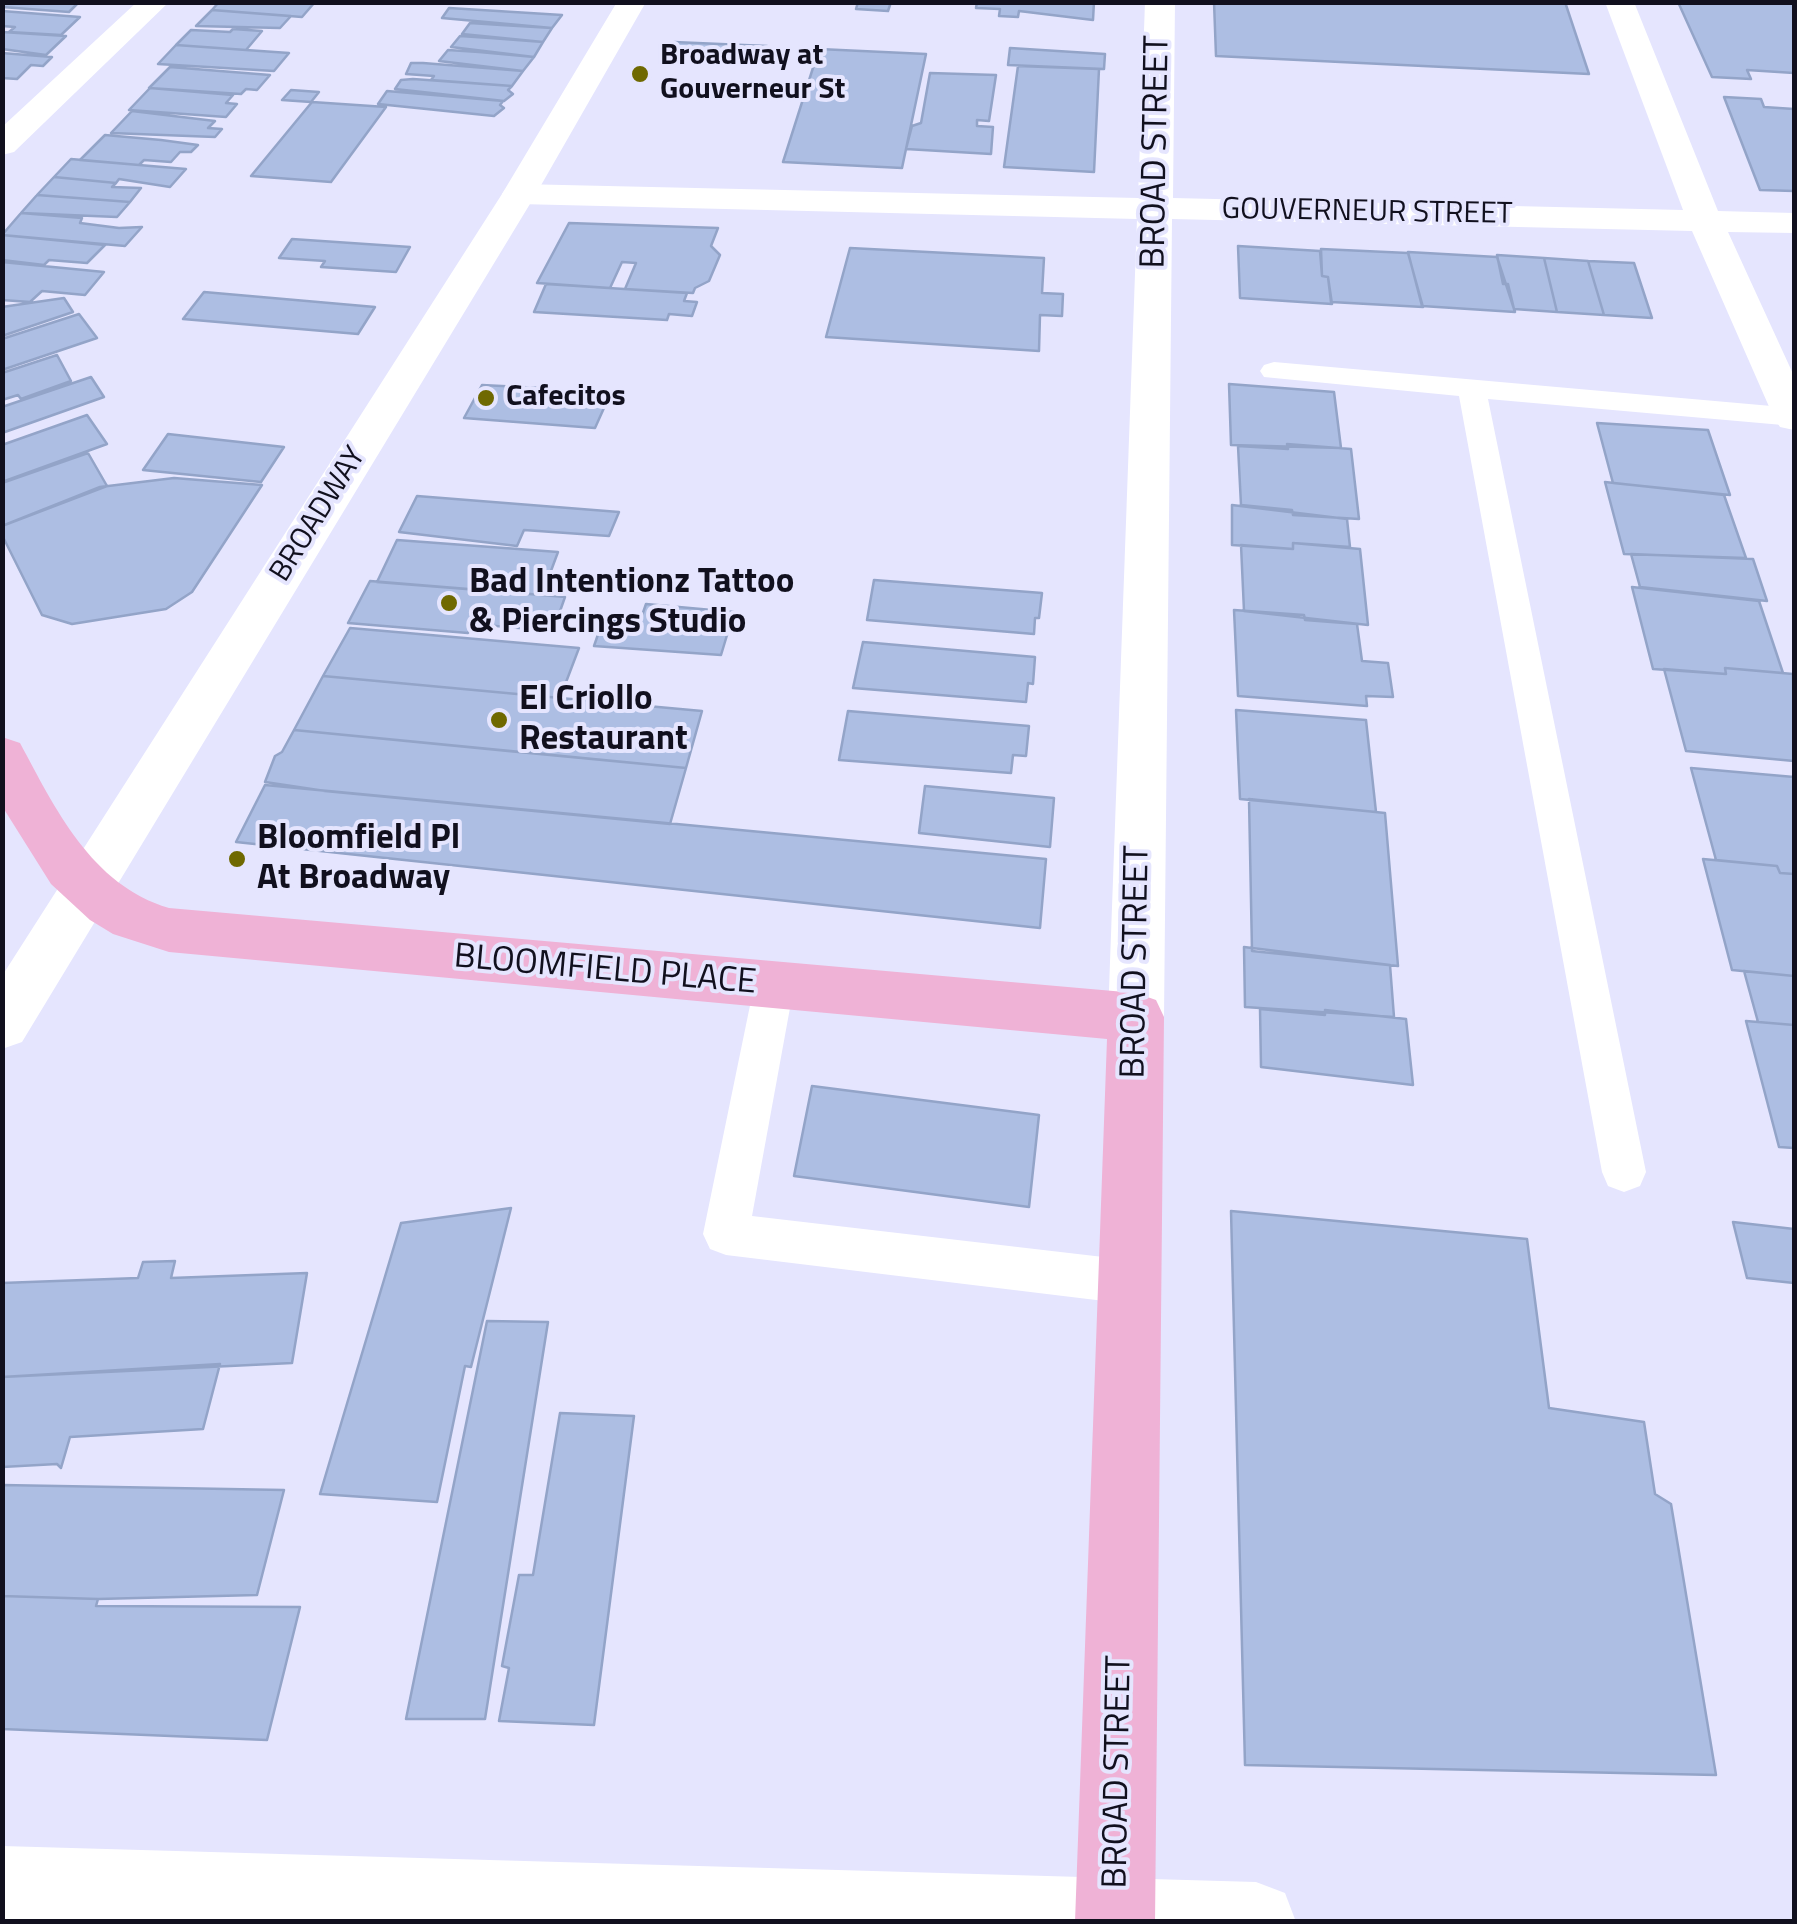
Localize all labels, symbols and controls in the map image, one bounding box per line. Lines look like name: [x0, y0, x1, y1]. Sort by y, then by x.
street label: BROAD STREET: [1134, 35, 1180, 269]
place label: Broadway at Gouverneur St: [660, 39, 845, 110]
marker: Broadway at Gouverneur St: [629, 63, 651, 85]
street label: GOUVERNEUR STREET: [1221, 192, 1513, 234]
place label: Cafecitos: [506, 380, 626, 416]
marker: Cafecitos: [475, 387, 497, 409]
street label: BROADWAY: [263, 441, 375, 589]
place label: Bad Intentionz Tattoo & Piercings Studio: [469, 562, 794, 644]
marker: Bad Intentionz Tattoo & Piercings Studio: [438, 592, 460, 614]
place label: El Criollo Restaurant: [519, 679, 688, 761]
marker: El Criollo Restaurant: [488, 709, 510, 731]
place label: Bloomfield Pl At Broadway: [257, 818, 460, 900]
street label: BROAD STREET: [1114, 845, 1160, 1079]
marker: Bloomfield Pl At Broadway: [226, 848, 248, 870]
street label: BLOOMFIELD PLACE: [452, 937, 758, 1005]
street label: BROAD STREET: [1096, 1655, 1142, 1889]

